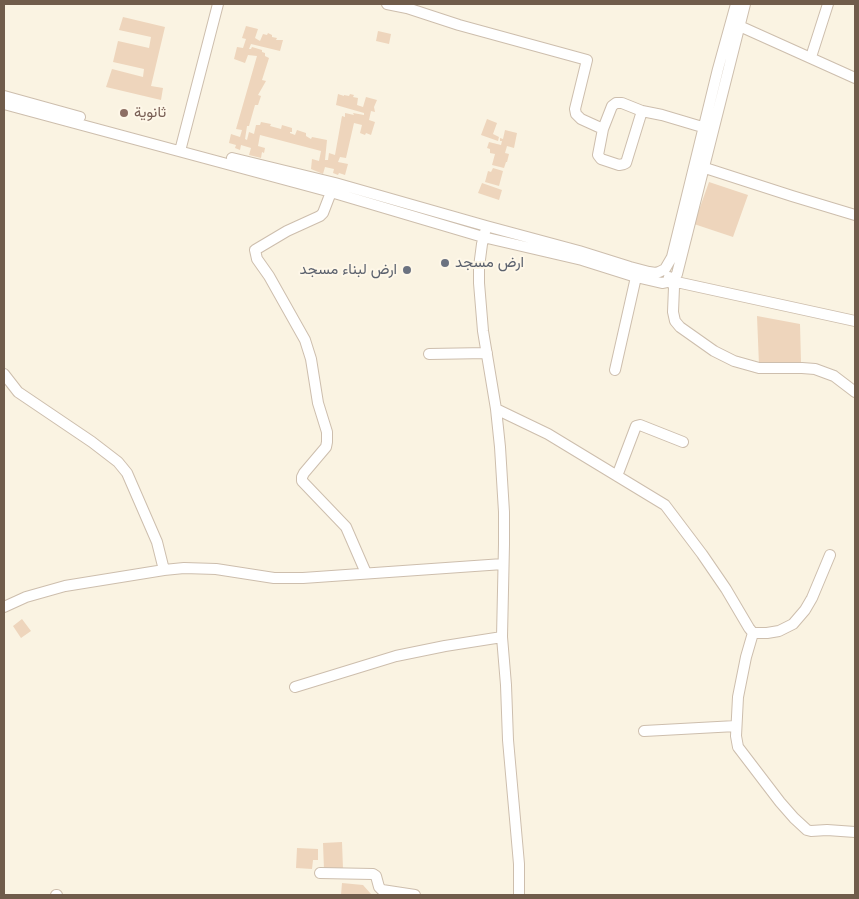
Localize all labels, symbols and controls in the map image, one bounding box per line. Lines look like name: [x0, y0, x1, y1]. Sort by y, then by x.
place label: ثانوية: [134, 104, 166, 122]
marker: ثانوية: [118, 107, 130, 119]
place label: ارض مسجد: [455, 254, 524, 272]
marker: ارض مسجد: [439, 257, 451, 269]
place label: ارض لبناء مسجد: [299, 261, 397, 279]
marker: ارض لبناء مسجد: [401, 264, 413, 276]

